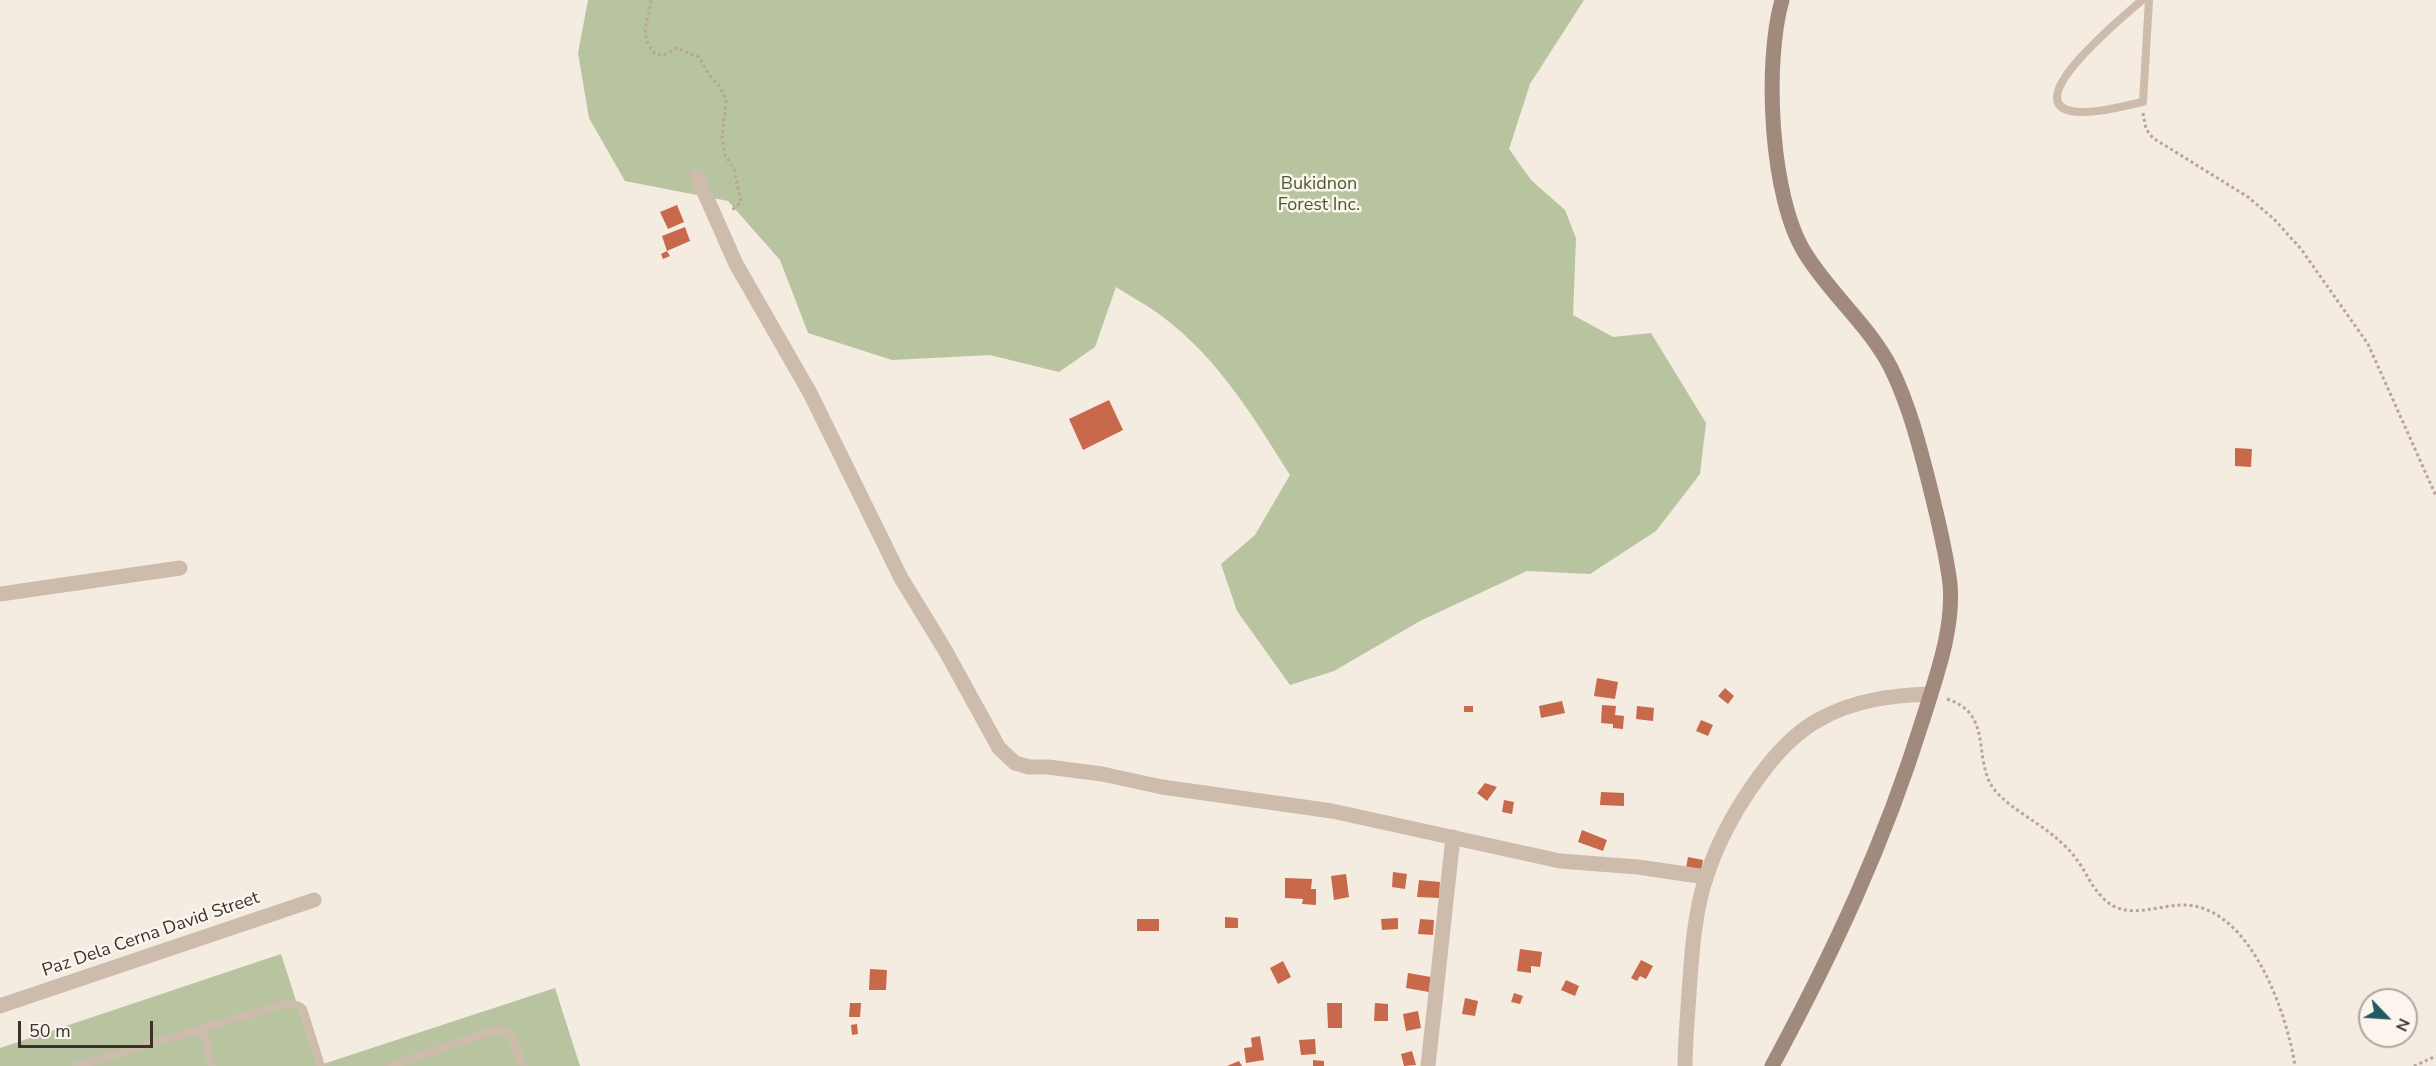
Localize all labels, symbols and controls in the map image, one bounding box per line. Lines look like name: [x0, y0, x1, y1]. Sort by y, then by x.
park label: Bukidnon Forest Inc.: [1278, 174, 1360, 216]
street label: Paz Dela Cerna David Street: [40, 888, 262, 982]
north arrow: [2358, 988, 2418, 1048]
scale bar: [21, 1009, 156, 1047]
text: N: [2390, 1015, 2415, 1035]
text: 50 m: [29, 1019, 71, 1043]

